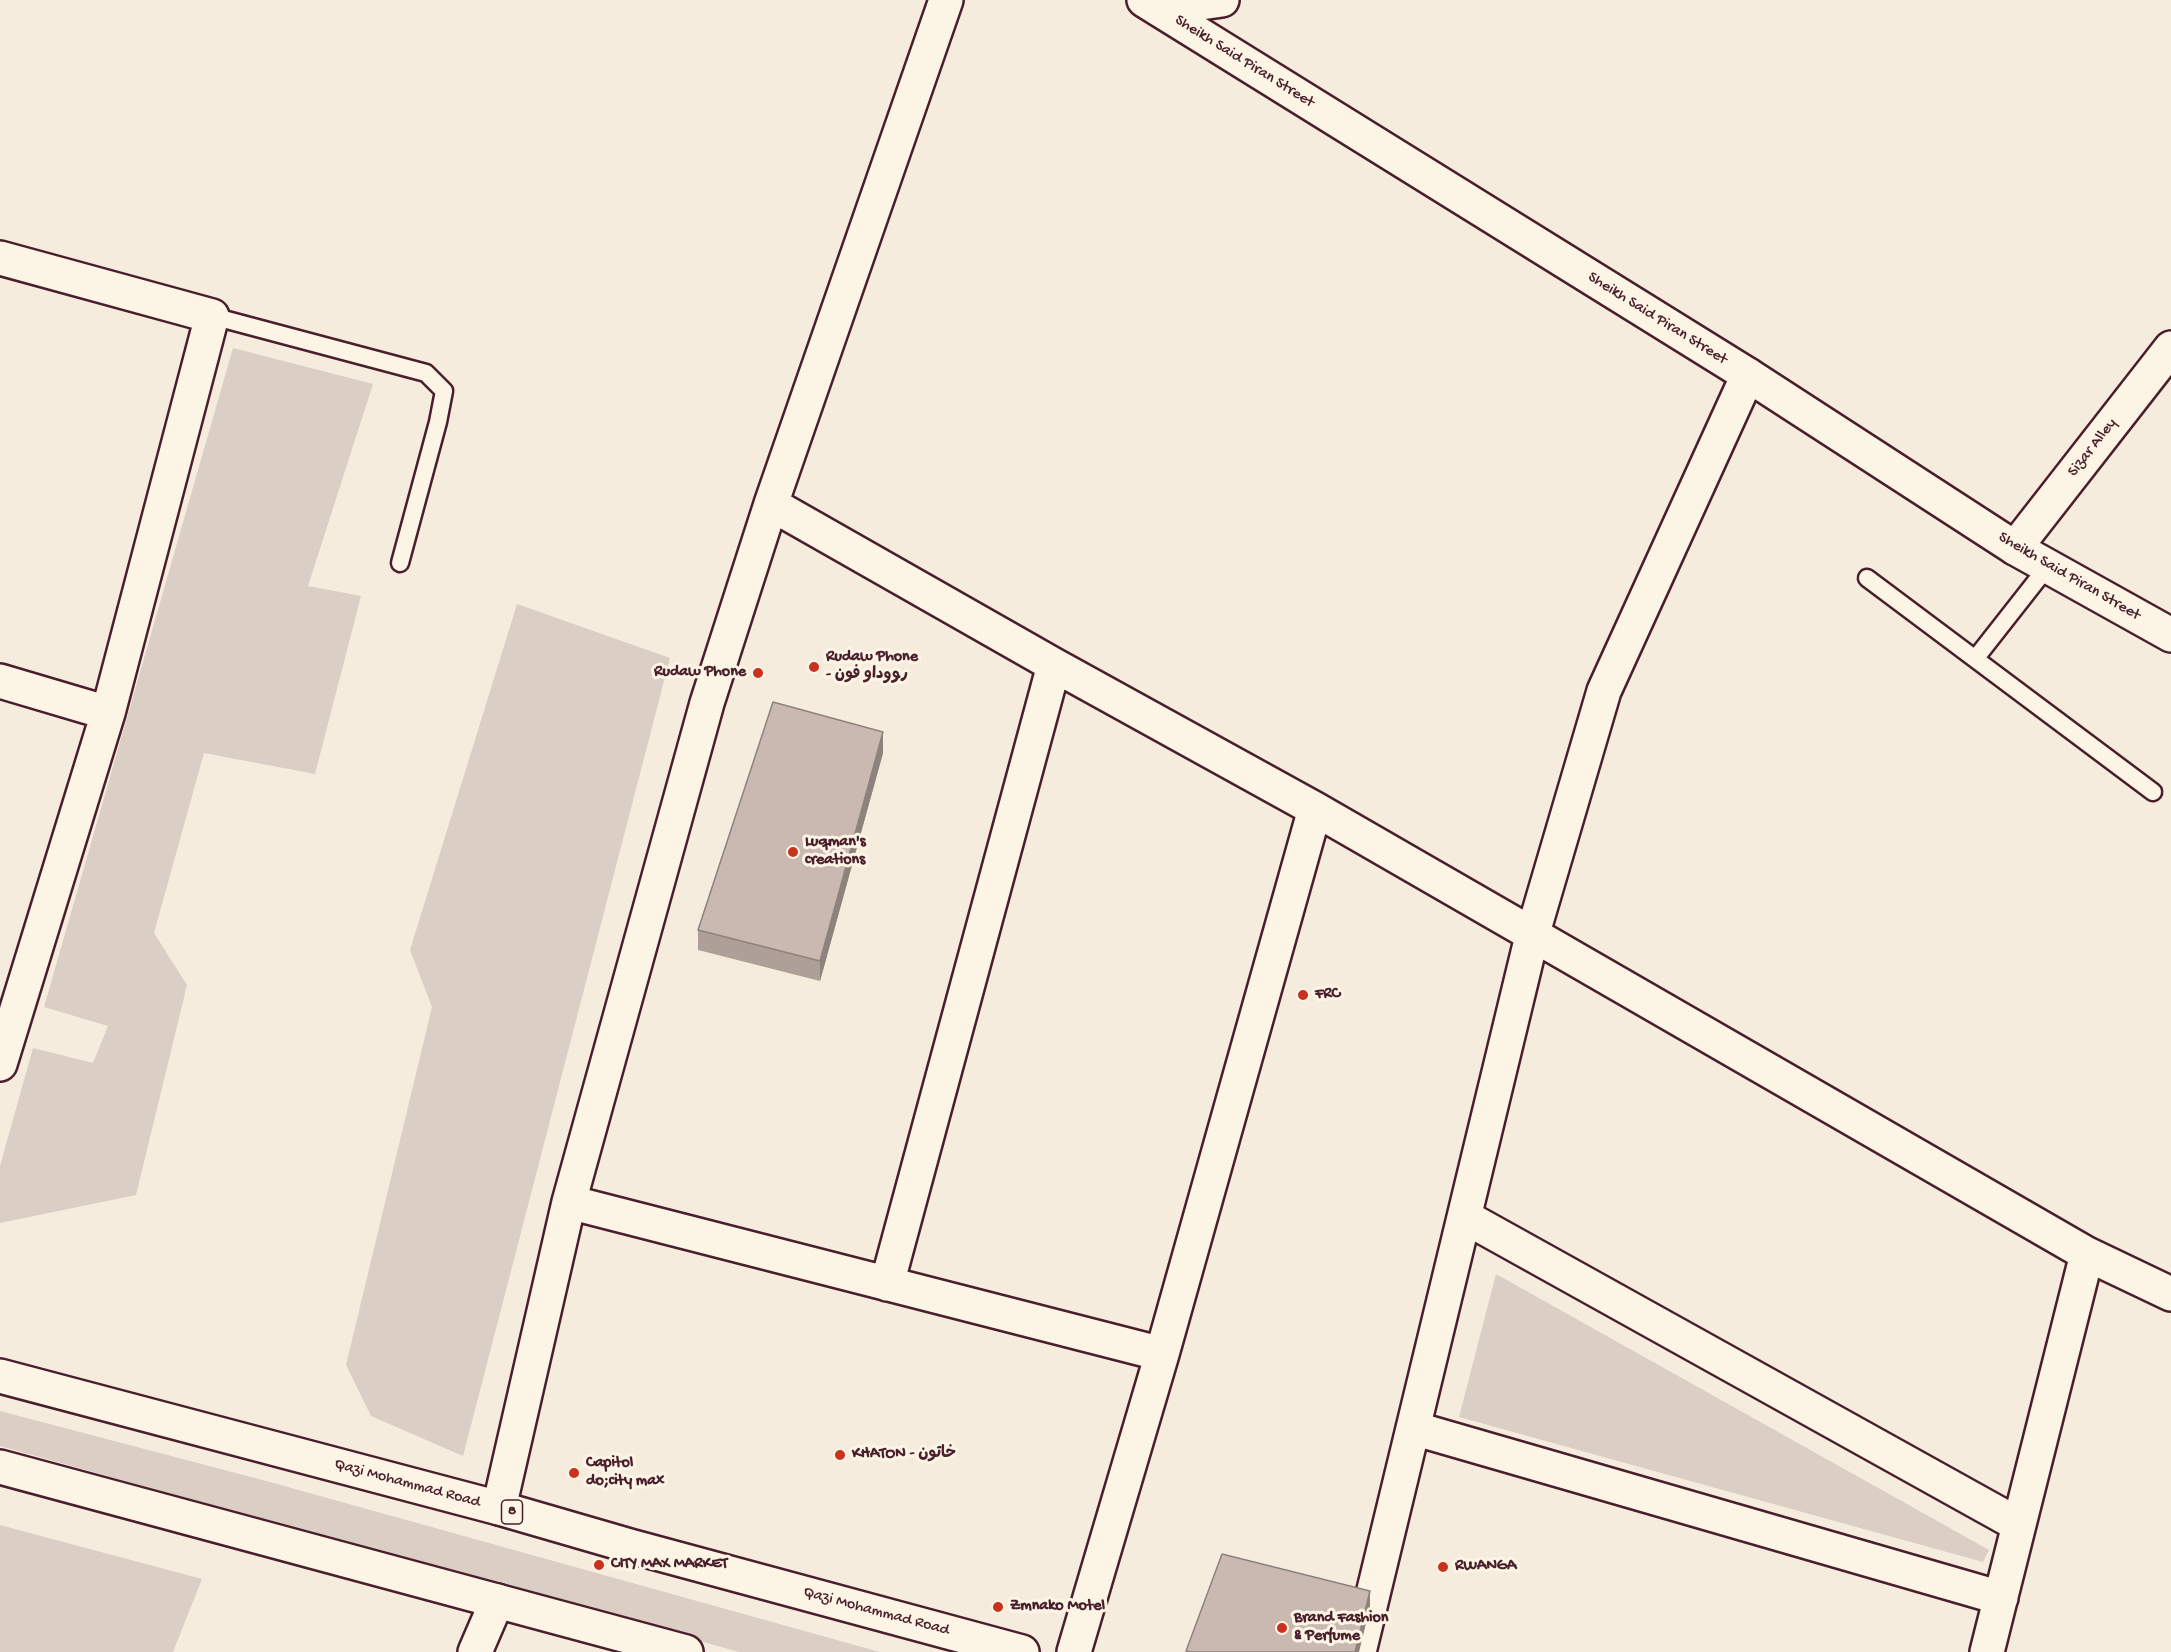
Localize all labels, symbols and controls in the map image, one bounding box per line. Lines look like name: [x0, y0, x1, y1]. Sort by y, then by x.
street label: Sheikh Said Piran Street: [1171, 11, 1317, 113]
street label: Sheikh Said Piran Street: [1584, 268, 1730, 370]
street label: Sizar Alley: [2064, 415, 2122, 481]
street label: Sheikh Said Piran Street: [1994, 528, 2144, 626]
place label: Rudaw Phone - رووداو فون: [826, 648, 918, 686]
marker: Rudaw Phone - رووداو فون: [807, 660, 821, 674]
place label: Rudaw Phone: [654, 663, 746, 683]
marker: Rudaw Phone: [751, 666, 765, 680]
place label: Luqman's creations: [805, 833, 866, 871]
marker: Luqman's creations: [786, 845, 800, 859]
place label: FRC: [1315, 985, 1340, 1005]
marker: FRC: [1296, 988, 1310, 1002]
place label: KHATON - خاتون: [852, 1445, 956, 1465]
marker: KHATON - خاتون: [833, 1448, 847, 1462]
place label: Capitol do;city max: [586, 1454, 664, 1492]
street label: Qazi Mohammad Road: [332, 1455, 482, 1513]
marker: Capitol do;city max: [567, 1466, 581, 1480]
road number: 8: [502, 1500, 522, 1524]
place label: CITY MAX MARKET: [611, 1555, 728, 1575]
place label: RWANGA: [1455, 1557, 1516, 1577]
marker: CITY MAX MARKET: [592, 1558, 606, 1572]
marker: RWANGA: [1436, 1560, 1450, 1574]
street label: Qazi Mohammad Road: [801, 1583, 951, 1641]
place label: Zmnako Motel: [1010, 1597, 1105, 1617]
marker: Zmnako Motel: [991, 1600, 1005, 1614]
place label: Brand Fashion & Perfume: [1294, 1609, 1388, 1647]
marker: Brand Fashion & Perfume: [1275, 1621, 1289, 1635]

